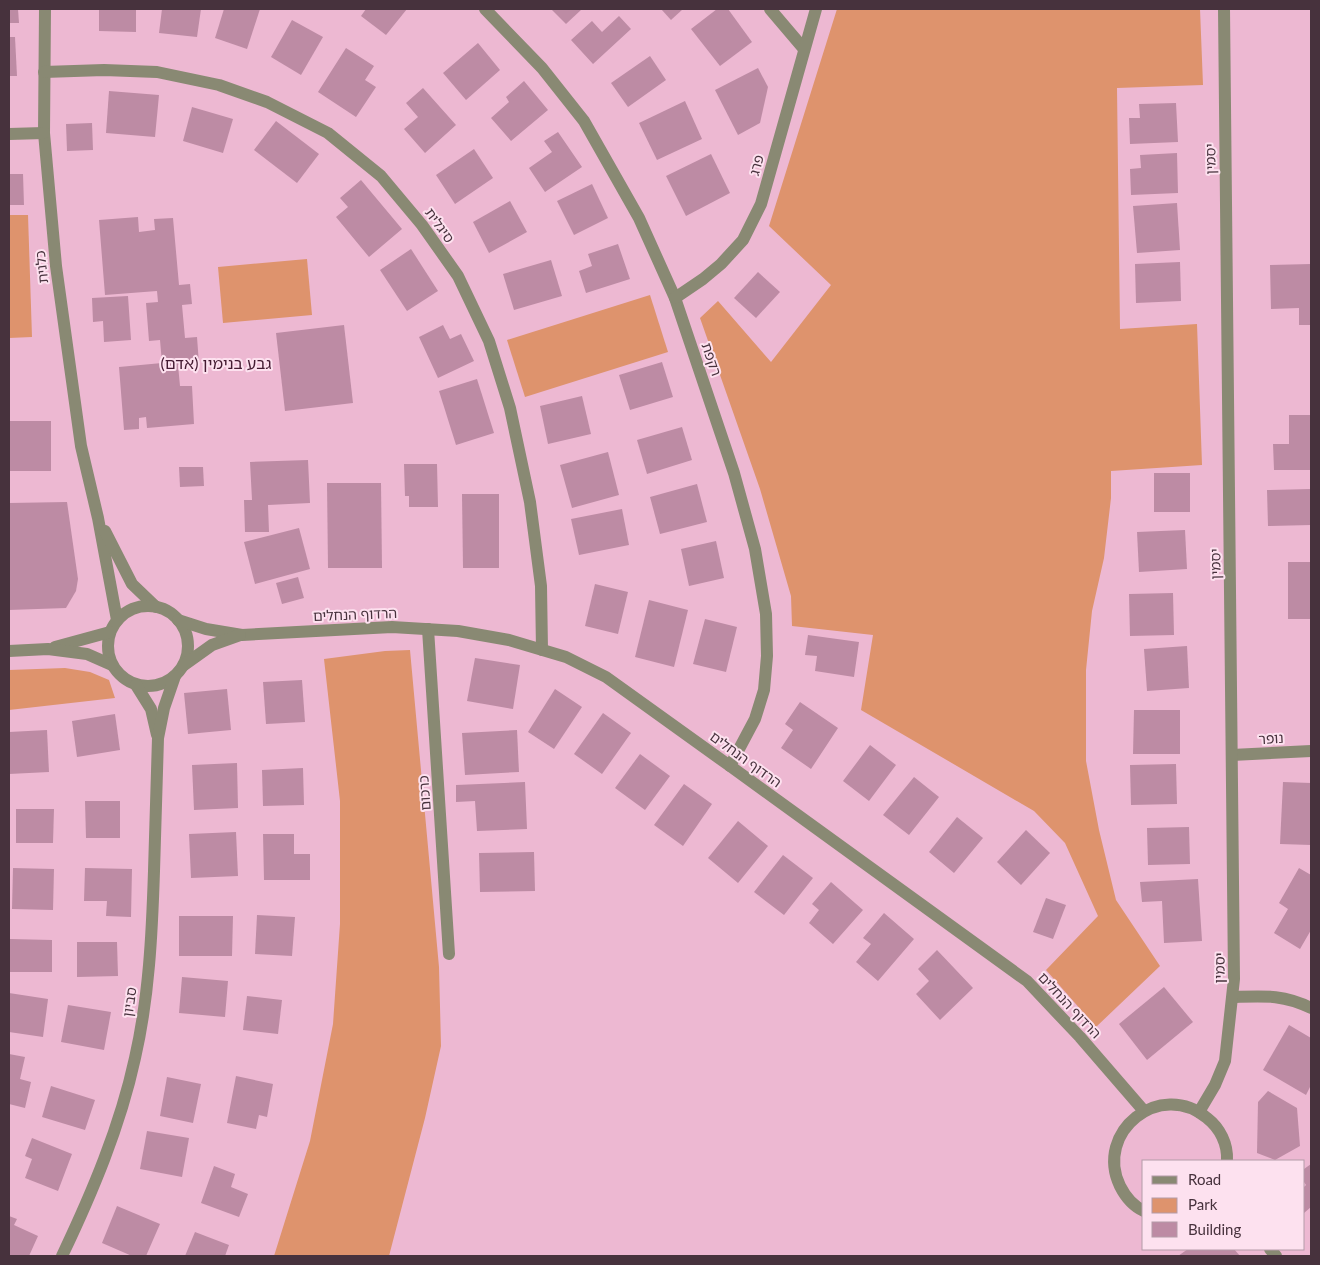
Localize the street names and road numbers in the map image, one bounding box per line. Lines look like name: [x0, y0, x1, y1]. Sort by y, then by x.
street label: יסמין: [1201, 143, 1219, 175]
street label: פרג: [745, 153, 767, 177]
street label: סיגלית: [422, 204, 458, 246]
street label: כלנית: [31, 250, 51, 284]
street label: רקפת: [698, 340, 726, 378]
street label: יסמין: [1206, 548, 1224, 580]
street label: הרדוף הנחלים: [313, 604, 397, 624]
street label: הרדוף הנחלים: [707, 727, 785, 791]
street label: נופר: [1258, 729, 1284, 747]
street label: כרכום: [414, 775, 434, 811]
street label: יסמין: [1210, 952, 1228, 984]
street label: הרדוף הנחלים: [1035, 968, 1105, 1042]
street label: סביון: [118, 986, 140, 1018]

